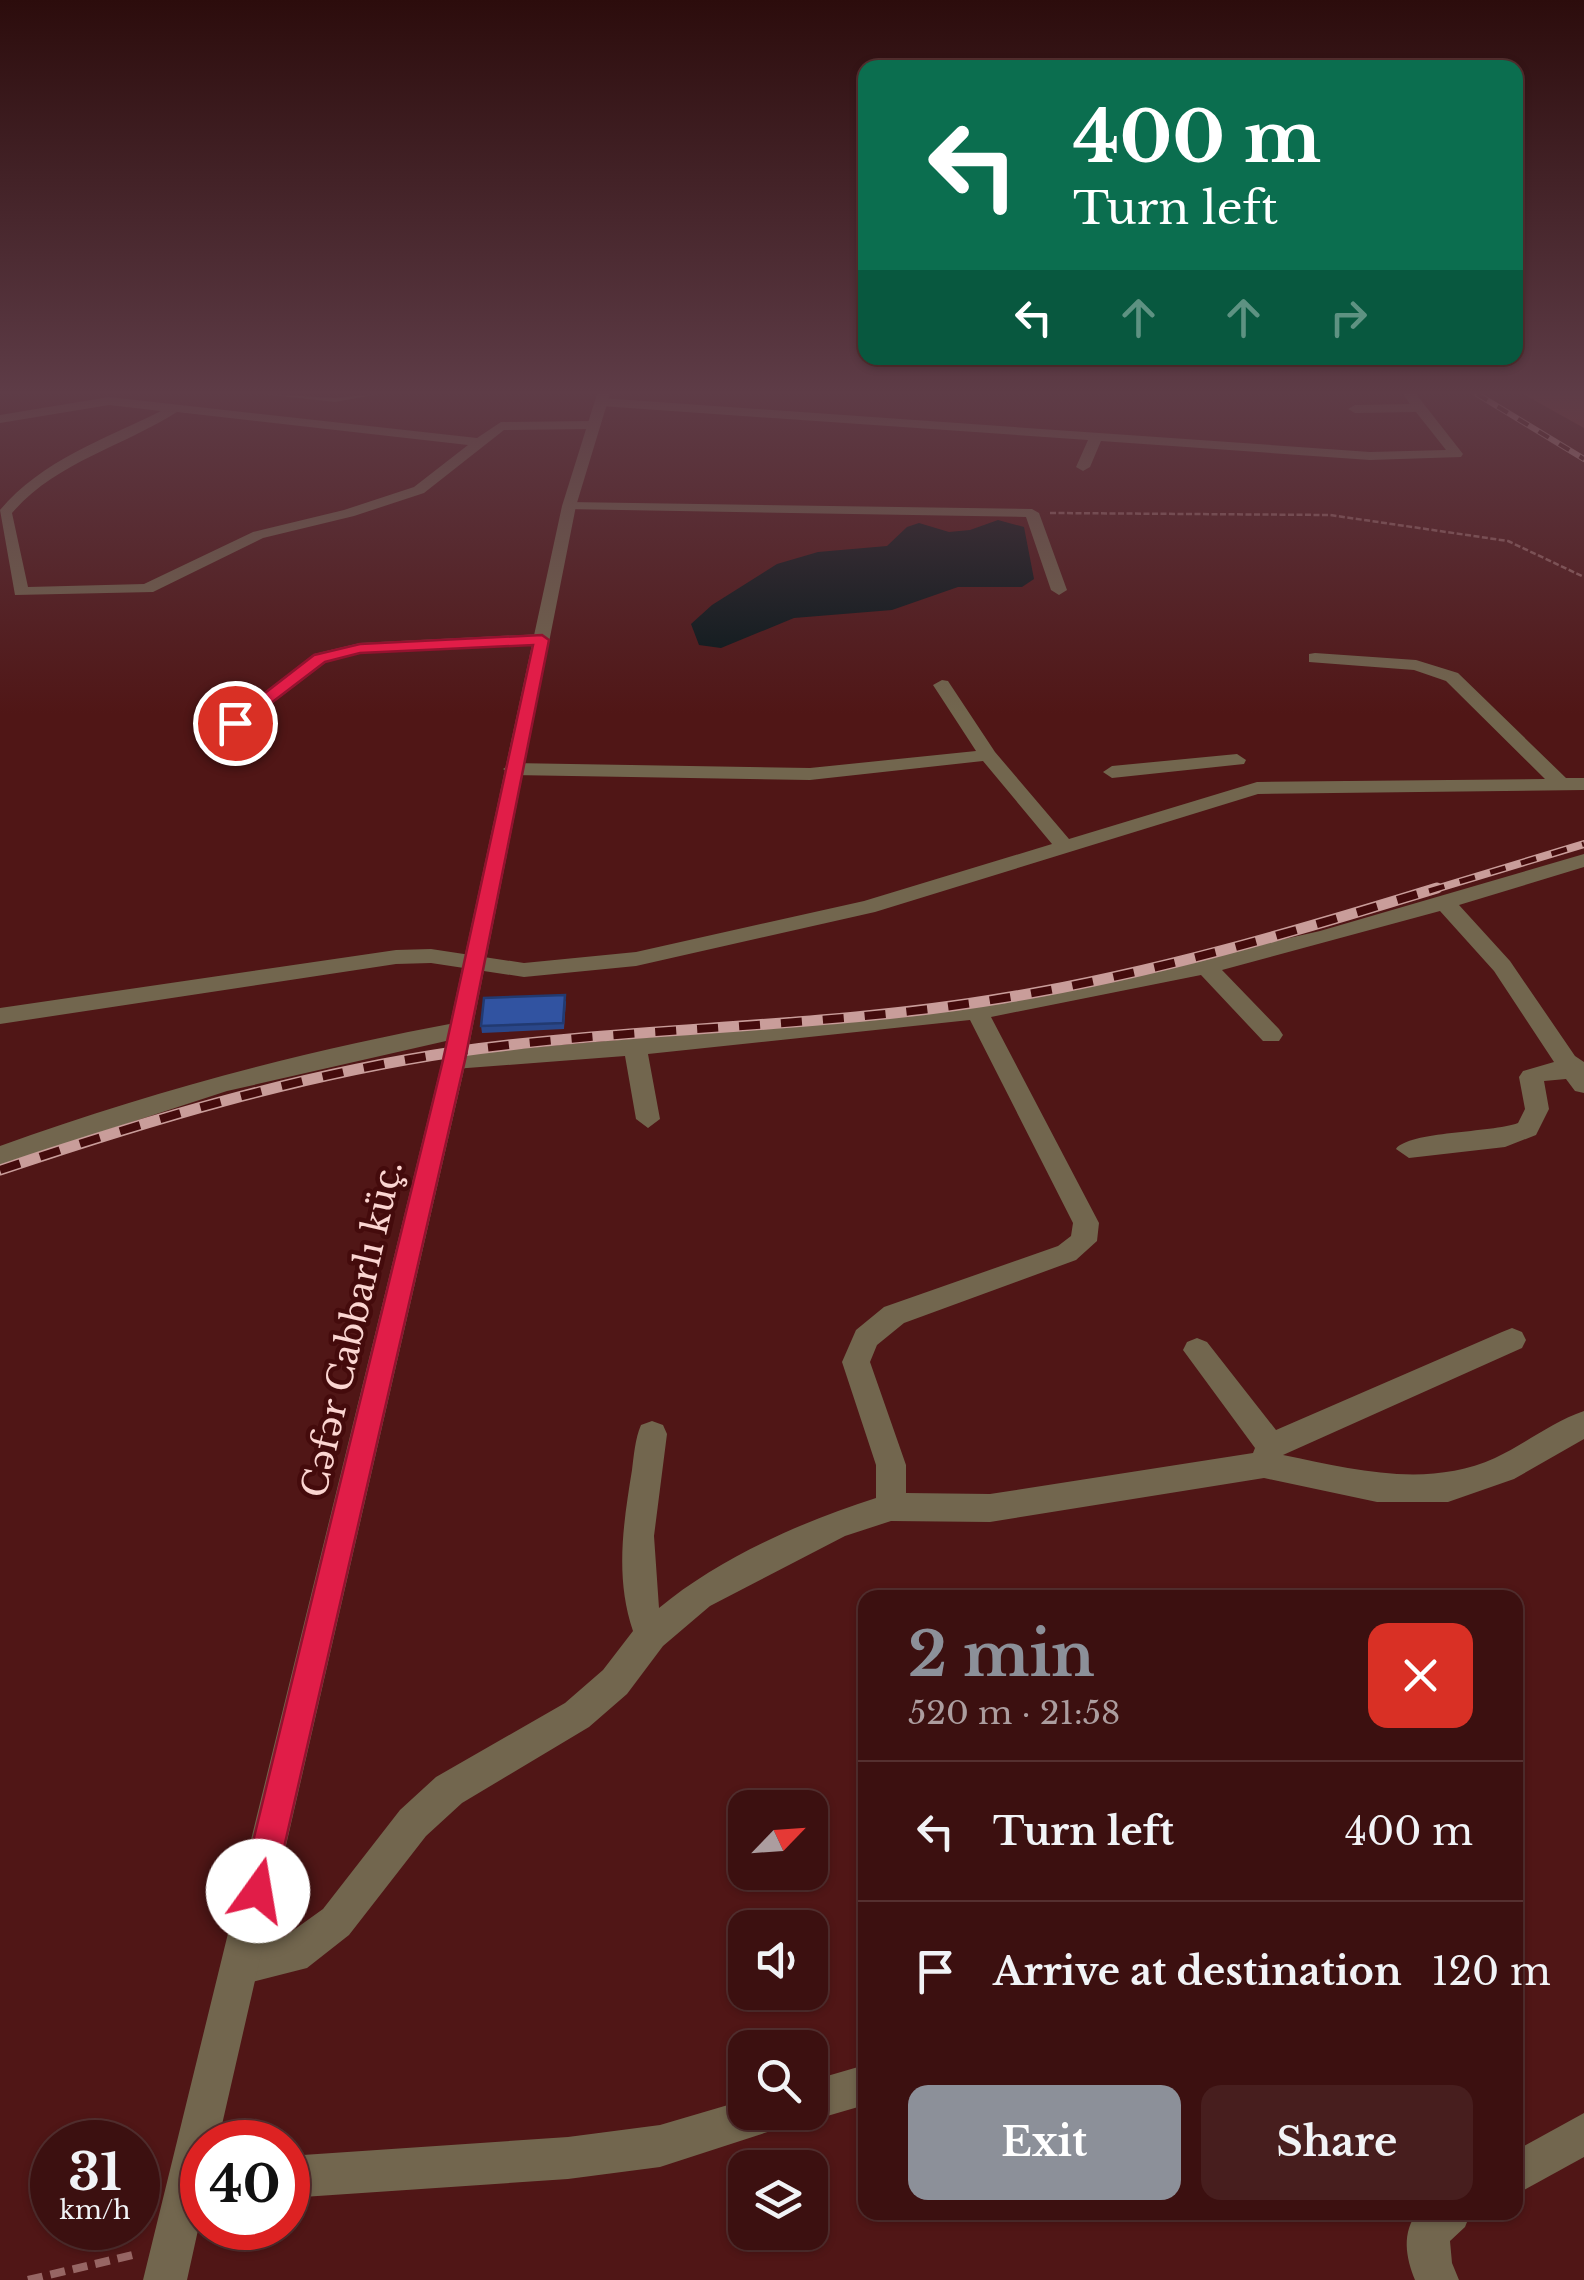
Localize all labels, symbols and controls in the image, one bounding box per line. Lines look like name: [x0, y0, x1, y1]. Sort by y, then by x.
text: 400 m: [1073, 94, 1321, 181]
icon: left: [908, 100, 1038, 230]
text: Turn left: [1073, 180, 1278, 236]
icon: left: [1006, 290, 1061, 345]
icon: ahead: [1111, 290, 1166, 345]
icon: ahead: [1216, 290, 1271, 345]
icon: right: [1321, 290, 1376, 345]
pin: [193, 681, 278, 766]
icon: arrive: [208, 696, 263, 751]
street label: Cəfər Cabbarlı küç.: [292, 1156, 411, 1501]
text: 2 min: [908, 1618, 1095, 1692]
button: close: [1368, 1623, 1473, 1728]
text: 520 m · 21:58: [908, 1693, 1120, 1733]
north arrow: [728, 1790, 828, 1890]
map controls: [728, 1790, 828, 2250]
icon: left: [908, 1804, 963, 1859]
text: Turn left: [993, 1808, 1174, 1855]
text: 400 m: [1345, 1808, 1473, 1855]
position arrow: [206, 1839, 310, 1943]
button: sound: [728, 1910, 828, 2010]
icon: arrive: [908, 1944, 963, 1999]
text: Arrive at destination: [993, 1948, 1402, 1995]
text: 120 m: [1432, 1948, 1551, 1995]
button: search: [728, 2030, 828, 2130]
button: Exit: [908, 2085, 1181, 2200]
button: Share: [1201, 2085, 1473, 2200]
speed limit sign: 40: [180, 2120, 310, 2250]
text: 31: [68, 2141, 122, 2204]
button: layers: [728, 2150, 828, 2250]
text: km/h: [60, 2195, 130, 2226]

